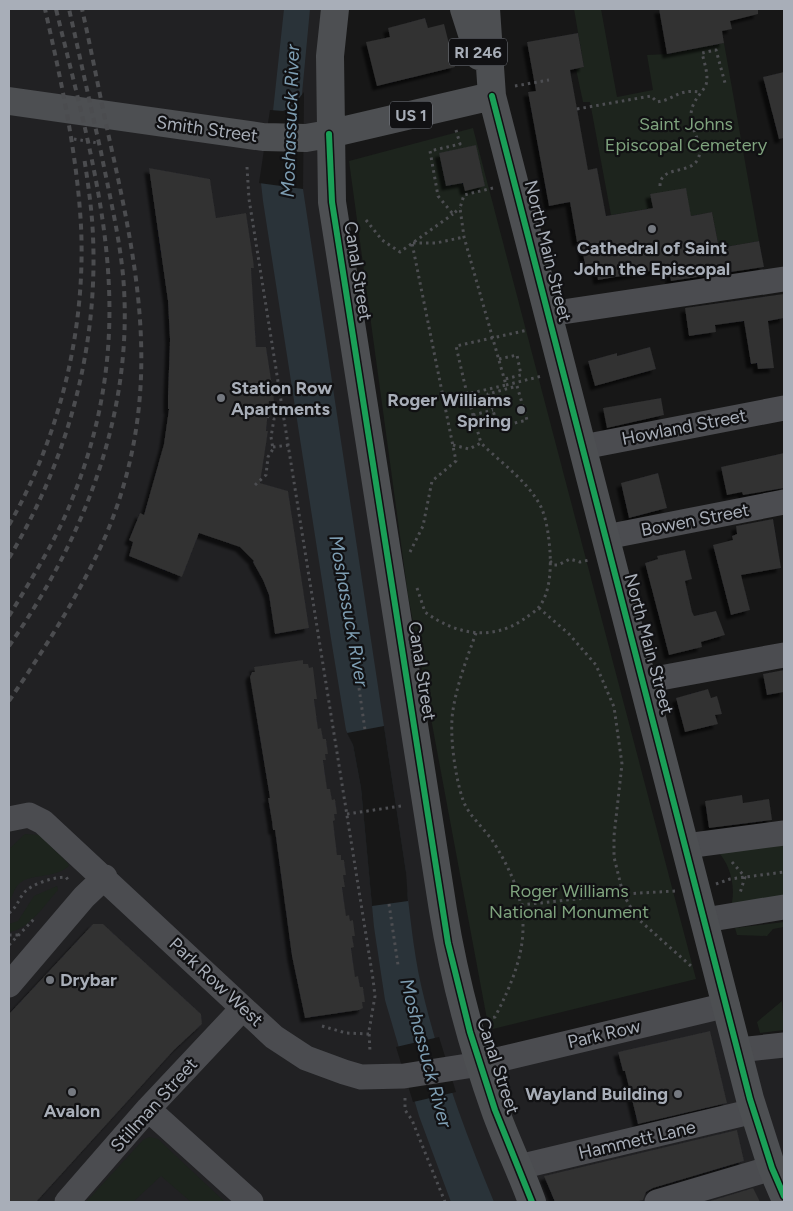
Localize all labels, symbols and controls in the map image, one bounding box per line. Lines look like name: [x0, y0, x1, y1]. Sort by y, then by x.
road number: RI 246: [449, 38, 507, 66]
water label: Moshassuck River: [276, 43, 304, 198]
road number: US 1: [390, 102, 432, 128]
street label: Smith Street: [155, 111, 259, 147]
park label: Saint Johns Episcopal Cemetery: [605, 113, 768, 156]
street label: North Main Street: [520, 178, 576, 324]
street label: Canal Street: [339, 220, 377, 322]
marker: Cathedral of Saint John the Episcopal: [646, 223, 658, 235]
place label: Cathedral of Saint John the Episcopal: [574, 237, 730, 280]
place label: Station Row Apartments: [231, 377, 332, 420]
place label: Roger Williams Spring: [387, 389, 512, 432]
marker: Station Row Apartments: [215, 392, 227, 404]
marker: Roger Williams Spring: [515, 404, 527, 416]
street label: Howland Street: [620, 404, 748, 450]
street label: Bowen Street: [639, 499, 751, 541]
water label: Moshassuck River: [324, 533, 374, 689]
street label: North Main Street: [620, 571, 678, 717]
street label: Canal Street: [403, 620, 441, 722]
park label: Roger Williams National Monument: [489, 880, 649, 923]
street label: Park Row West: [165, 933, 268, 1031]
place label: Drybar: [60, 969, 117, 991]
marker: Drybar: [44, 974, 56, 986]
water label: Moshassuck River: [395, 976, 457, 1131]
street label: Canal Street: [472, 1015, 524, 1117]
street label: Park Row: [565, 1015, 643, 1053]
street label: Stillman Street: [106, 1053, 202, 1157]
place label: Wayland Building: [525, 1083, 668, 1105]
marker: Avalon: [66, 1086, 78, 1098]
marker: Wayland Building: [672, 1088, 684, 1100]
place label: Avalon: [44, 1100, 100, 1122]
street label: Hammett Lane: [576, 1116, 698, 1164]

